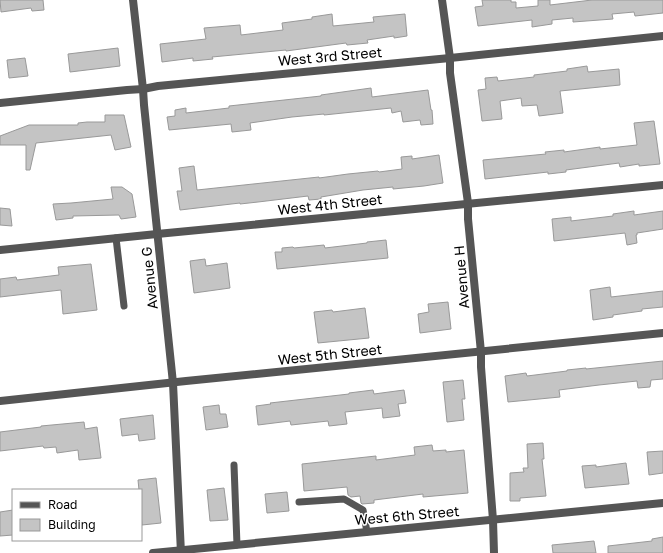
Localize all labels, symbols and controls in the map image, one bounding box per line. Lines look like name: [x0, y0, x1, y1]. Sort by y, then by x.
street label: West 3rd Street: [277, 43, 383, 69]
street label: West 4th Street: [277, 190, 383, 218]
street label: Avenue H: [450, 245, 472, 309]
street label: Avenue G: [137, 246, 161, 310]
street label: West 5th Street: [277, 340, 383, 368]
legend: [12, 489, 142, 541]
text: Road: [48, 497, 77, 512]
street label: West 6th Street: [354, 502, 460, 528]
text: Building: [48, 517, 96, 532]

